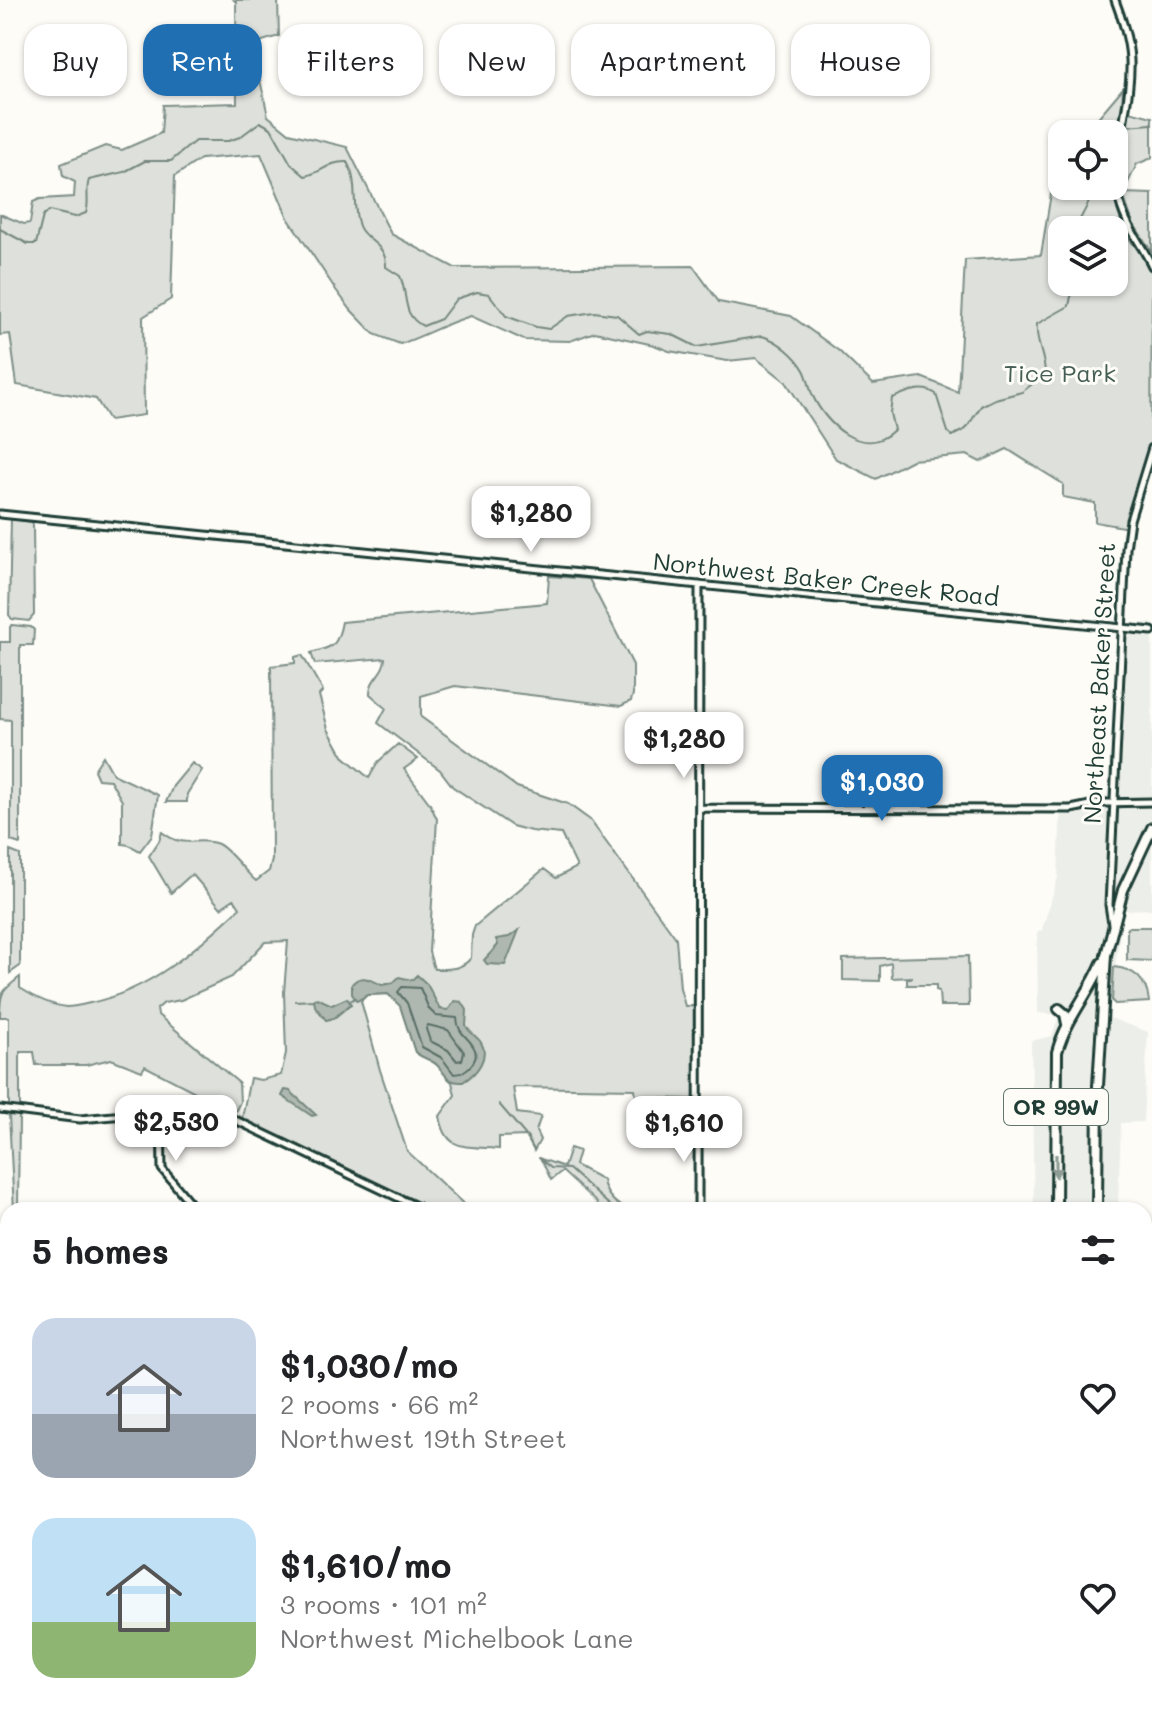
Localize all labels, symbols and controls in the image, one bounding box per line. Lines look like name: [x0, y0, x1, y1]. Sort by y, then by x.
chip: Buy: [24, 24, 127, 96]
chip: Rent: [143, 24, 262, 96]
chip: Filters: [278, 24, 423, 96]
chip: New: [439, 24, 555, 96]
chip: Apartment: [571, 24, 775, 96]
chip: House: [791, 24, 930, 96]
map controls: [1048, 120, 1128, 296]
button: locate: [1048, 120, 1128, 200]
button: layers: [1048, 216, 1128, 296]
park label: Tice Park: [1004, 357, 1116, 388]
pin: $1,280: [466, 486, 596, 554]
text: $1,280: [490, 495, 572, 529]
street label: Northeast Baker Street: [1076, 542, 1121, 824]
street label: Northwest Baker Creek Road: [652, 545, 1001, 612]
pin: $1,280: [619, 712, 749, 780]
text: $1,280: [643, 721, 725, 755]
pin: $1,030: [817, 755, 947, 823]
text: $1,030: [840, 764, 924, 798]
road number: OR 99W: [1004, 1089, 1108, 1125]
pin: $2,530: [111, 1095, 241, 1163]
pin: $1,610: [619, 1096, 749, 1164]
text: $2,530: [133, 1104, 219, 1138]
text: $1,610: [644, 1105, 724, 1139]
one-way arrow: [1050, 1154, 1062, 1179]
text: 5 homes: [32, 1228, 169, 1273]
icon: filters: [1076, 1228, 1120, 1272]
text: $1,030/mo: [280, 1342, 458, 1387]
icon: home: [96, 1350, 192, 1446]
icon: heart: [1076, 1376, 1120, 1420]
text: 2 rooms · 66 m²: [280, 1387, 478, 1421]
text: Northwest 19th Street: [280, 1421, 567, 1455]
text: $1,610/mo: [280, 1542, 452, 1587]
icon: home: [96, 1550, 192, 1646]
icon: heart: [1076, 1576, 1120, 1620]
text: 3 rooms · 101 m²: [280, 1587, 487, 1621]
text: Northwest Michelbook Lane: [280, 1621, 634, 1655]

